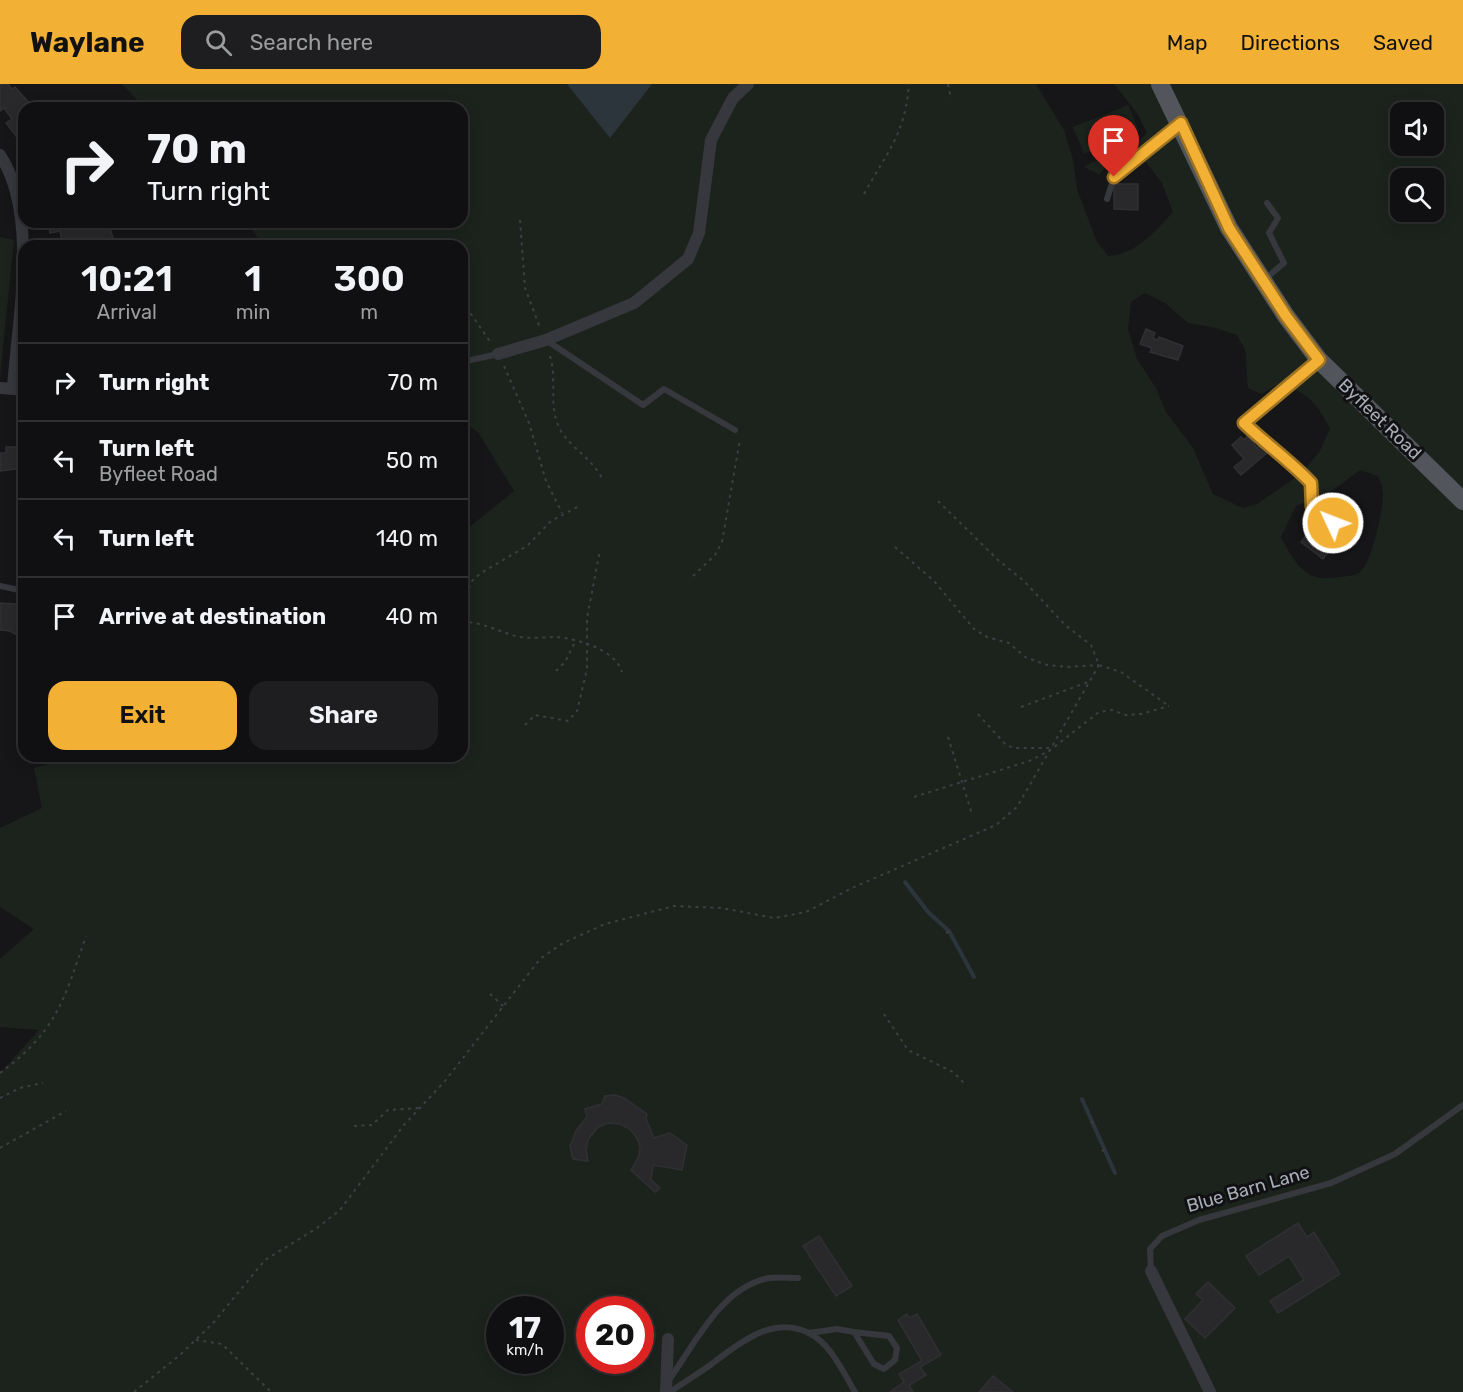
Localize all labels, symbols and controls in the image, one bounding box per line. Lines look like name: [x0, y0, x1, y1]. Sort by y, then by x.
search box: [181, 15, 601, 69]
text: Waylane: [30, 26, 145, 59]
icon: search: [202, 26, 235, 59]
text: Search here: [250, 29, 373, 56]
text: Map: [1167, 30, 1208, 55]
text: Directions: [1241, 30, 1340, 55]
text: Saved: [1373, 30, 1433, 55]
map controls: [1390, 102, 1444, 222]
button: sound: [1390, 102, 1444, 156]
pin: [1088, 115, 1139, 177]
text: 70 m: [147, 124, 247, 174]
icon: arrive: [1097, 124, 1130, 157]
icon: right: [48, 126, 126, 204]
button: search: [1390, 168, 1444, 222]
text: Turn right: [147, 175, 270, 207]
text: 10:21: [81, 257, 173, 300]
text: 1: [245, 257, 262, 300]
text: 300: [334, 257, 405, 300]
text: Arrival: [97, 300, 157, 324]
text: min: [236, 300, 271, 324]
text: m: [360, 300, 378, 324]
icon: right: [48, 366, 81, 399]
text: Turn right: [99, 369, 209, 396]
text: 70 m: [388, 369, 438, 396]
street label: Byfleet Road: [1334, 374, 1426, 464]
text: Turn left: [99, 435, 194, 462]
icon: left: [48, 444, 81, 477]
text: 50 m: [386, 447, 438, 474]
text: Byfleet Road: [99, 462, 218, 486]
position arrow: [1301, 491, 1365, 555]
icon: left: [48, 522, 81, 555]
text: Turn left: [99, 525, 194, 552]
text: 140 m: [376, 525, 438, 552]
icon: arrive: [48, 600, 81, 633]
text: Arrive at destination: [99, 603, 326, 630]
text: 40 m: [385, 603, 438, 630]
button: Exit: [48, 681, 237, 750]
button: Share: [249, 681, 438, 750]
street label: Blue Barn Lane: [1184, 1161, 1312, 1217]
speed limit sign: 20: [576, 1296, 654, 1374]
text: 17: [509, 1310, 541, 1346]
text: km/h: [506, 1341, 544, 1359]

